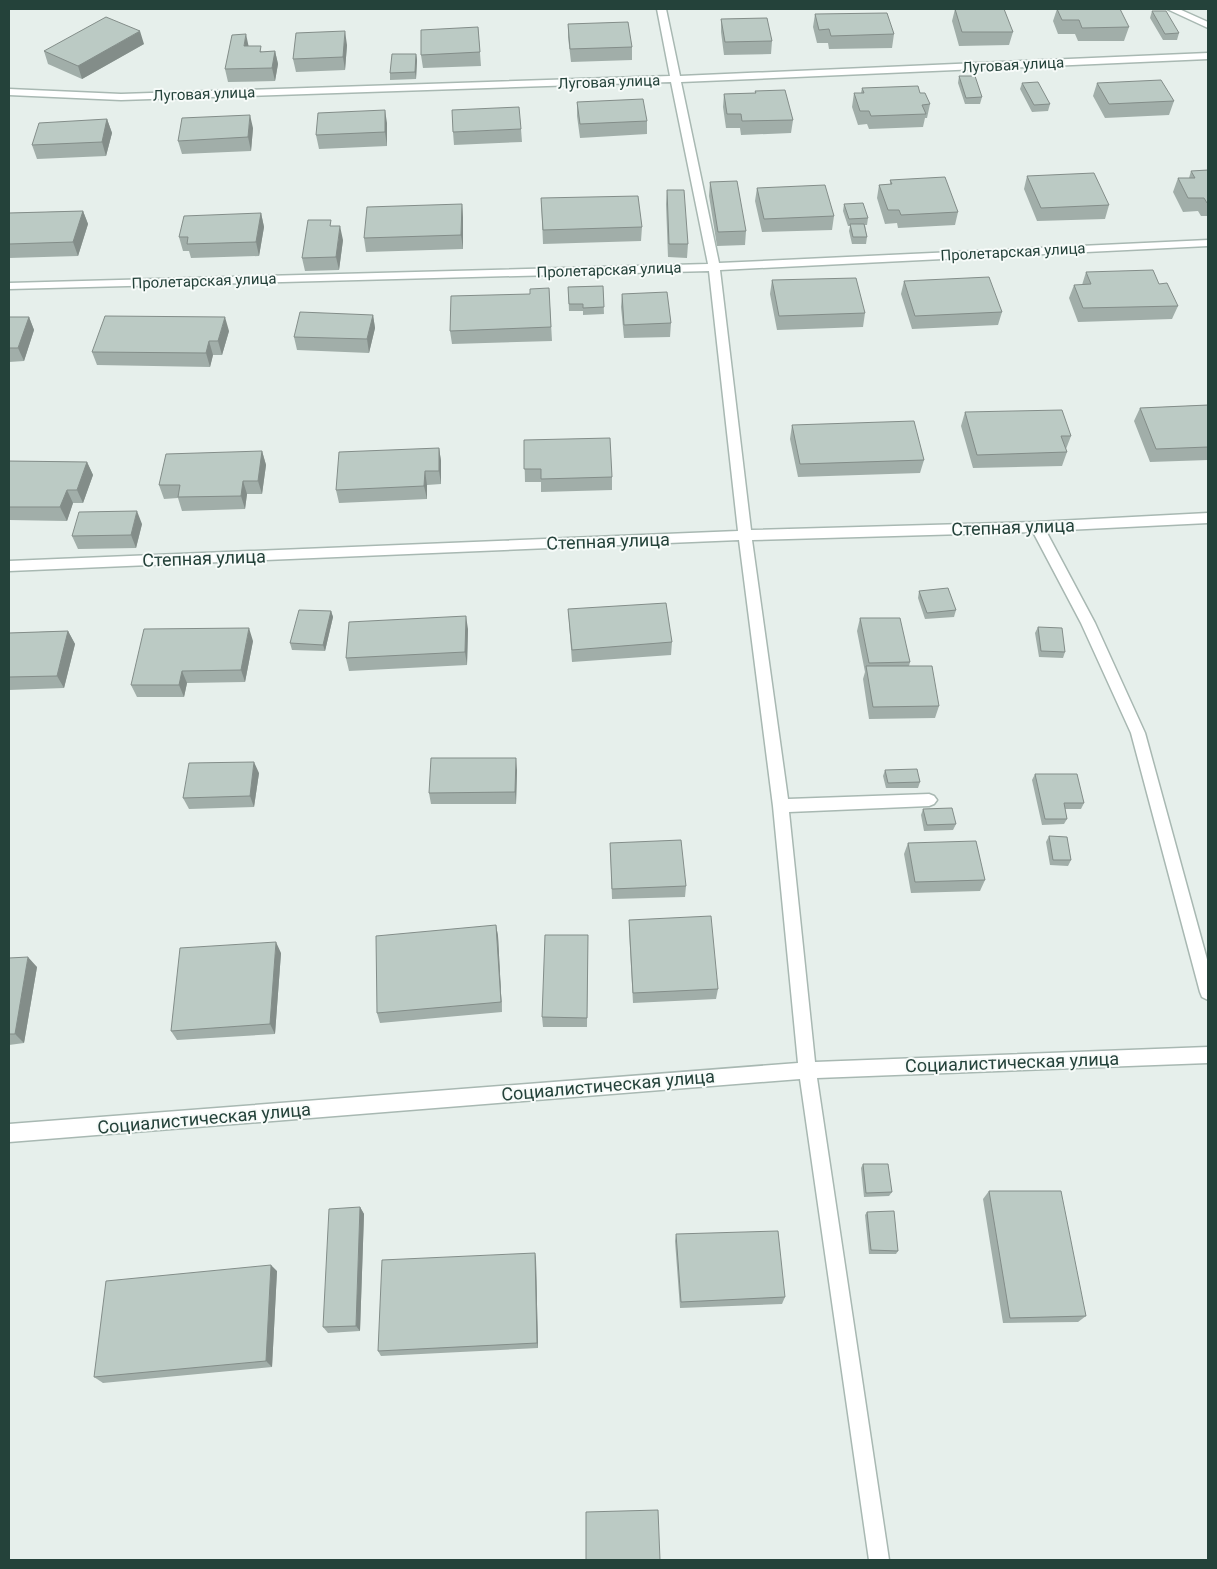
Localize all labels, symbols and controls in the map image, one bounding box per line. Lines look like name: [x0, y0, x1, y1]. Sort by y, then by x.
street label: Луговая улица: [961, 53, 1065, 77]
street label: Луговая улица: [558, 71, 660, 93]
street label: Луговая улица: [153, 83, 255, 105]
street label: Пролетарская улица: [940, 239, 1086, 265]
street label: Пролетарская улица: [536, 258, 682, 282]
street label: Пролетарская улица: [131, 269, 277, 293]
street label: Степная улица: [951, 514, 1075, 540]
street label: Степная улица: [546, 528, 670, 554]
street label: Степная улица: [142, 545, 266, 571]
street label: Социалистическая улица: [905, 1048, 1119, 1076]
street label: Социалистическая улица: [500, 1065, 716, 1105]
street label: Социалистическая улица: [96, 1098, 312, 1138]

